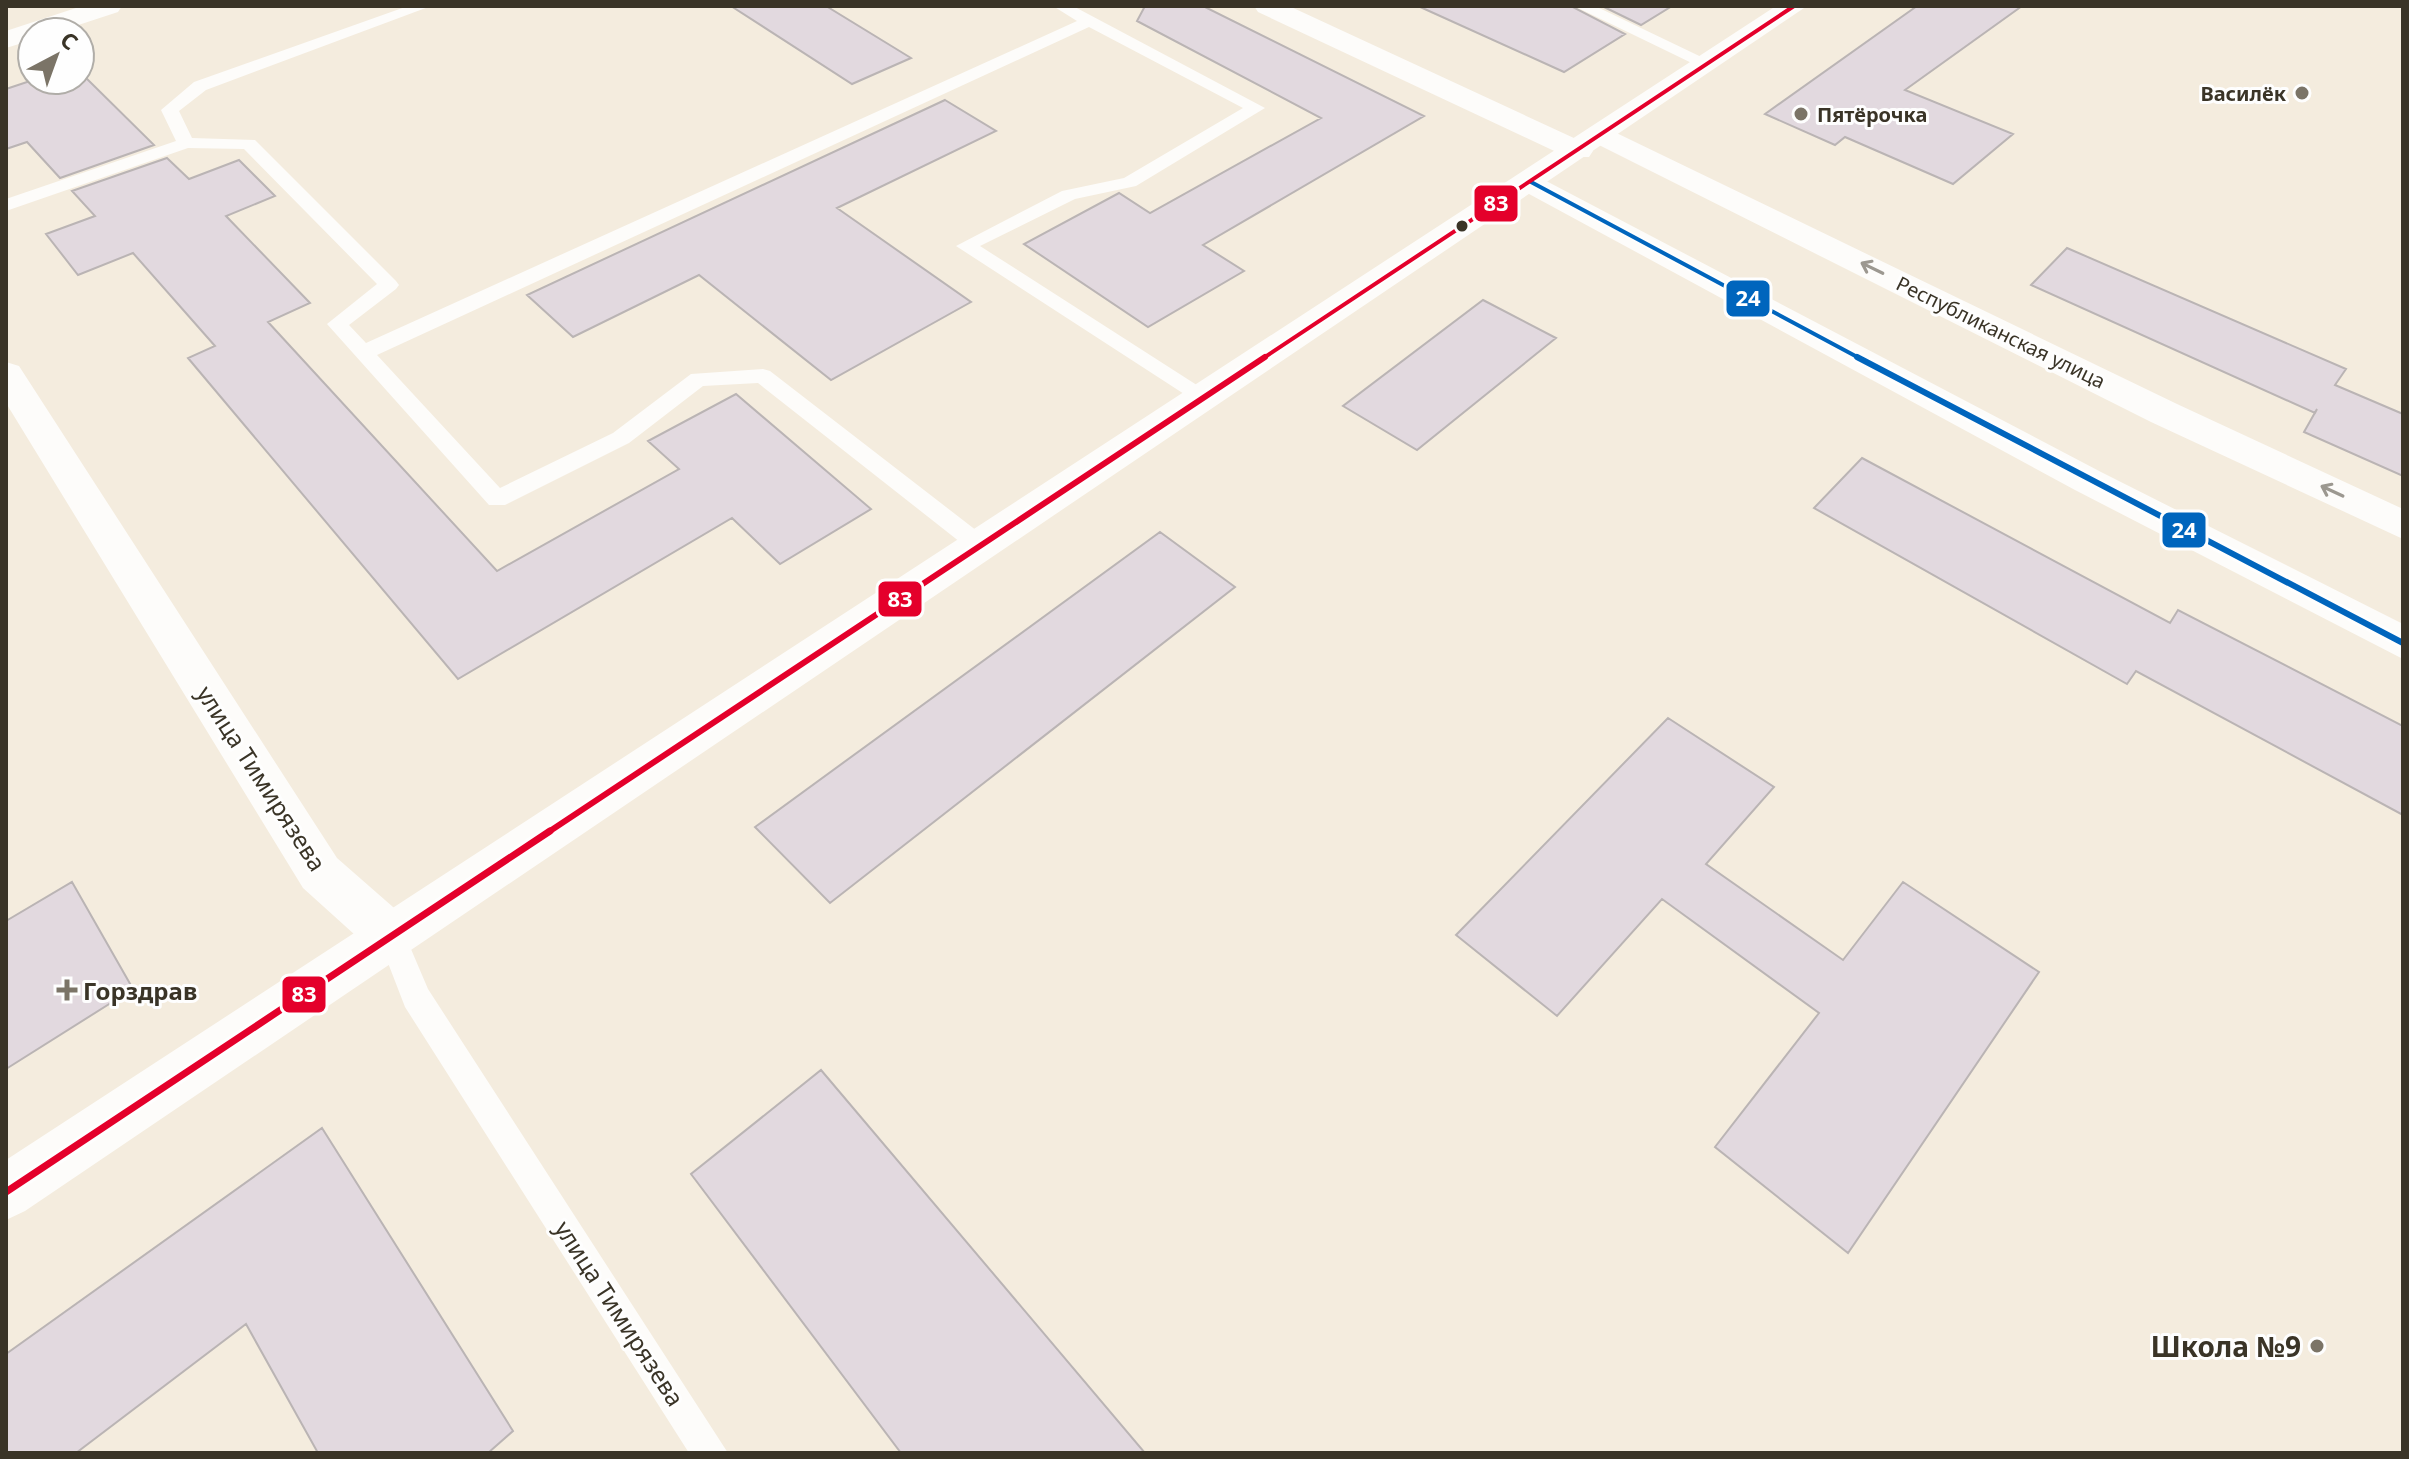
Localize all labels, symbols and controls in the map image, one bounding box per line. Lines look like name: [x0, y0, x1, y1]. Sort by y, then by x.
north arrow: [16, 16, 96, 96]
text: С: [55, 24, 85, 56]
place label: Василёк: [2200, 80, 2287, 107]
marker: Василёк: [2293, 84, 2311, 102]
place label: Пятёрочка: [1817, 101, 1927, 128]
marker: Пятёрочка: [1792, 105, 1810, 123]
line badge: 83: [1473, 184, 1519, 223]
text: 83: [1483, 187, 1509, 217]
unlabelled marker: [1454, 218, 1470, 234]
one-way arrow: [1860, 260, 1884, 276]
street label: Республиканская улица: [1892, 270, 2110, 394]
line badge: 24: [1725, 279, 1771, 318]
text: 24: [1735, 282, 1761, 312]
one-way arrow: [2321, 483, 2345, 498]
line badge: 24: [2161, 511, 2207, 549]
text: 24: [2171, 514, 2197, 544]
line badge: 83: [877, 580, 923, 618]
text: 83: [887, 583, 913, 613]
street label: улица Тимирязева: [190, 679, 334, 877]
place label: Горздрав: [83, 974, 197, 1007]
line badge: 83: [281, 975, 327, 1014]
text: 83: [291, 978, 317, 1008]
marker: Горздрав: [58, 981, 76, 999]
street label: улица Тимирязева: [548, 1214, 692, 1412]
place label: Школа №9: [2151, 1327, 2301, 1365]
marker: Школа №9: [2308, 1337, 2326, 1355]

